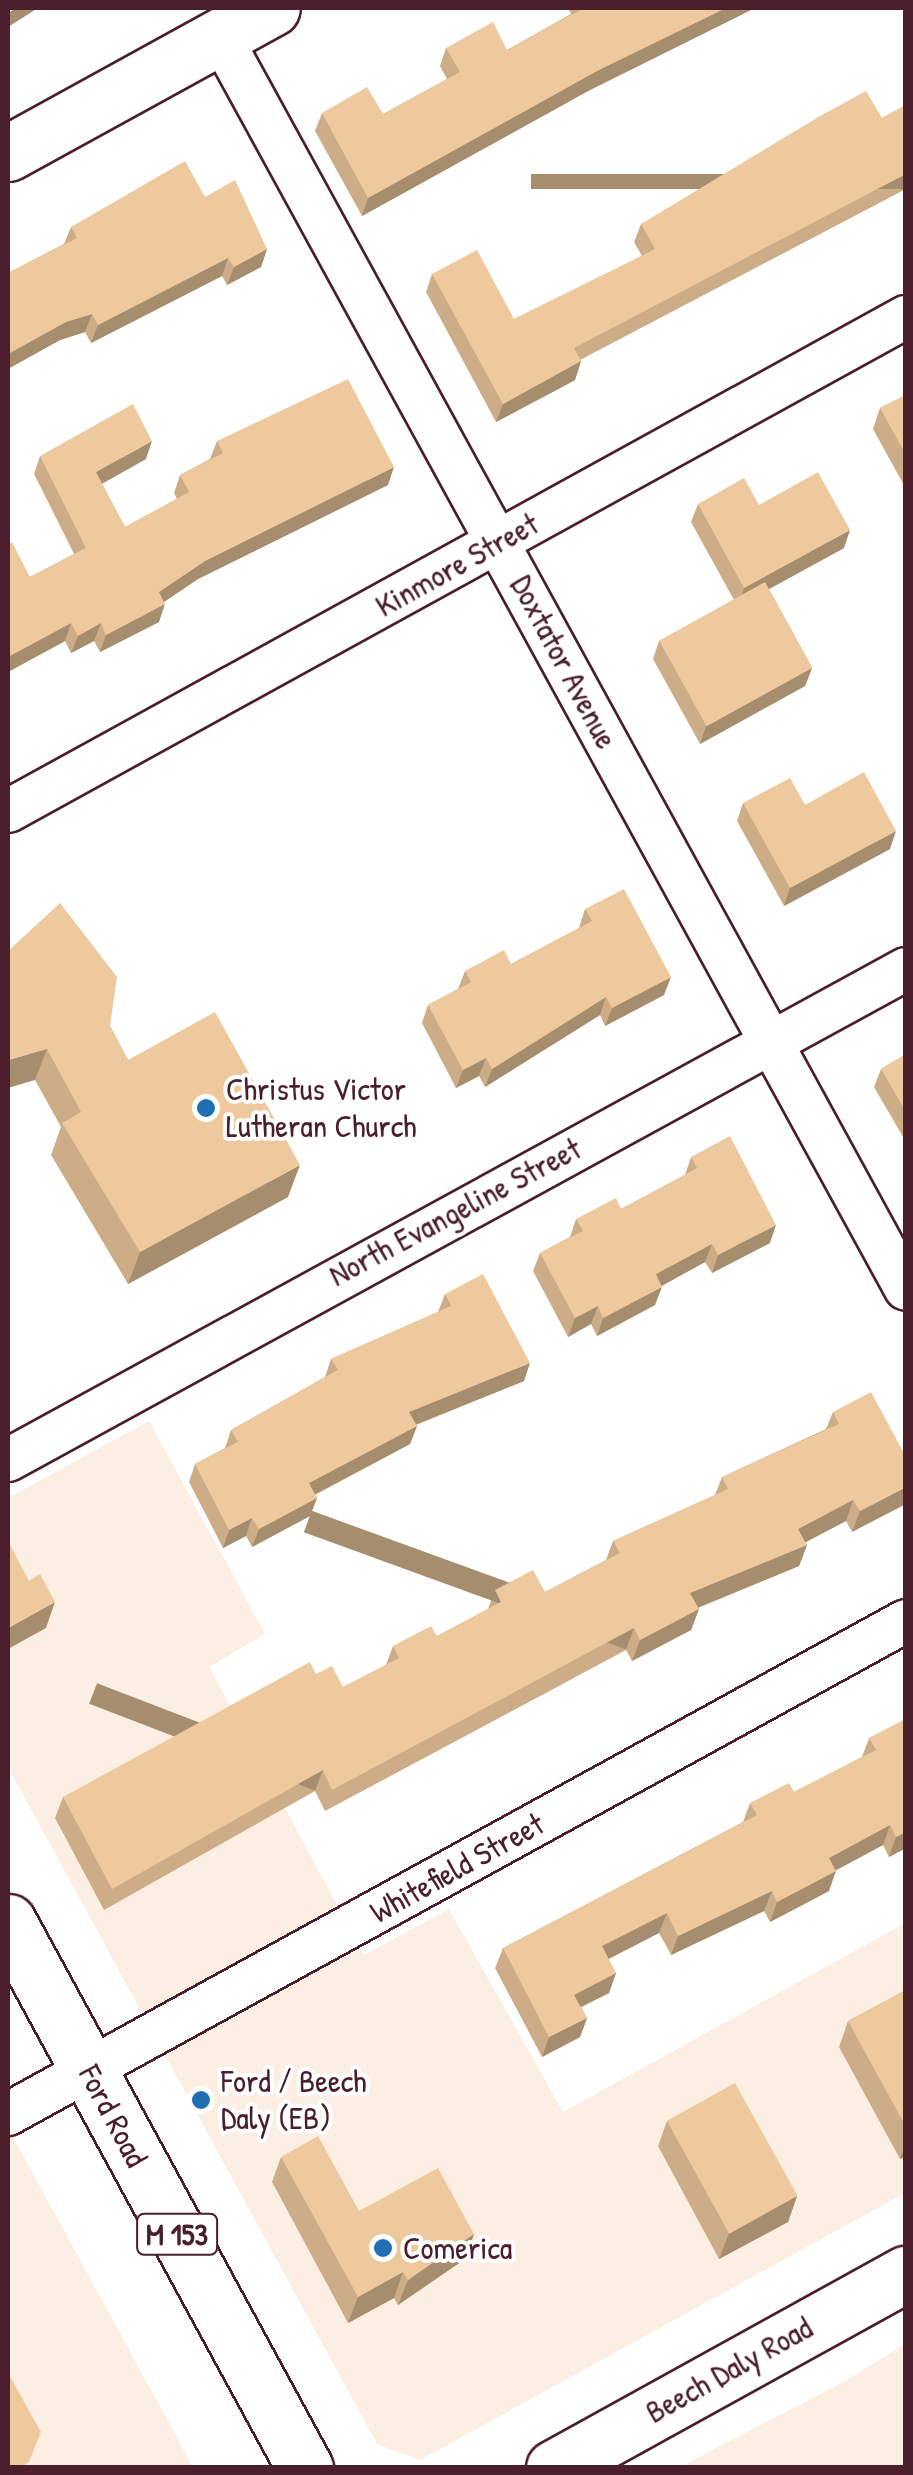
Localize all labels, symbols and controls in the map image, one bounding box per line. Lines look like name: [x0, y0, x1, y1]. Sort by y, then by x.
street label: Kinmore Street: [369, 505, 545, 625]
street label: Doxtator Avenue: [502, 569, 626, 755]
place label: Christus Victor Lutheran Church: [226, 1071, 417, 1146]
marker: Christus Victor Lutheran Church: [195, 1097, 217, 1119]
street label: North Evangeline Street: [323, 1129, 587, 1295]
street label: Whitefield Street: [364, 1805, 550, 1931]
street label: Ford Road: [70, 2059, 156, 2173]
place label: Ford / Beech Daly (EB): [221, 2063, 367, 2138]
marker: Ford / Beech Daly (EB): [190, 2089, 212, 2111]
road number: M 153: [134, 2209, 220, 2259]
place label: Comerica: [403, 2229, 512, 2267]
marker: Comerica: [372, 2237, 394, 2259]
street label: Beech Daly Road: [639, 2308, 819, 2432]

